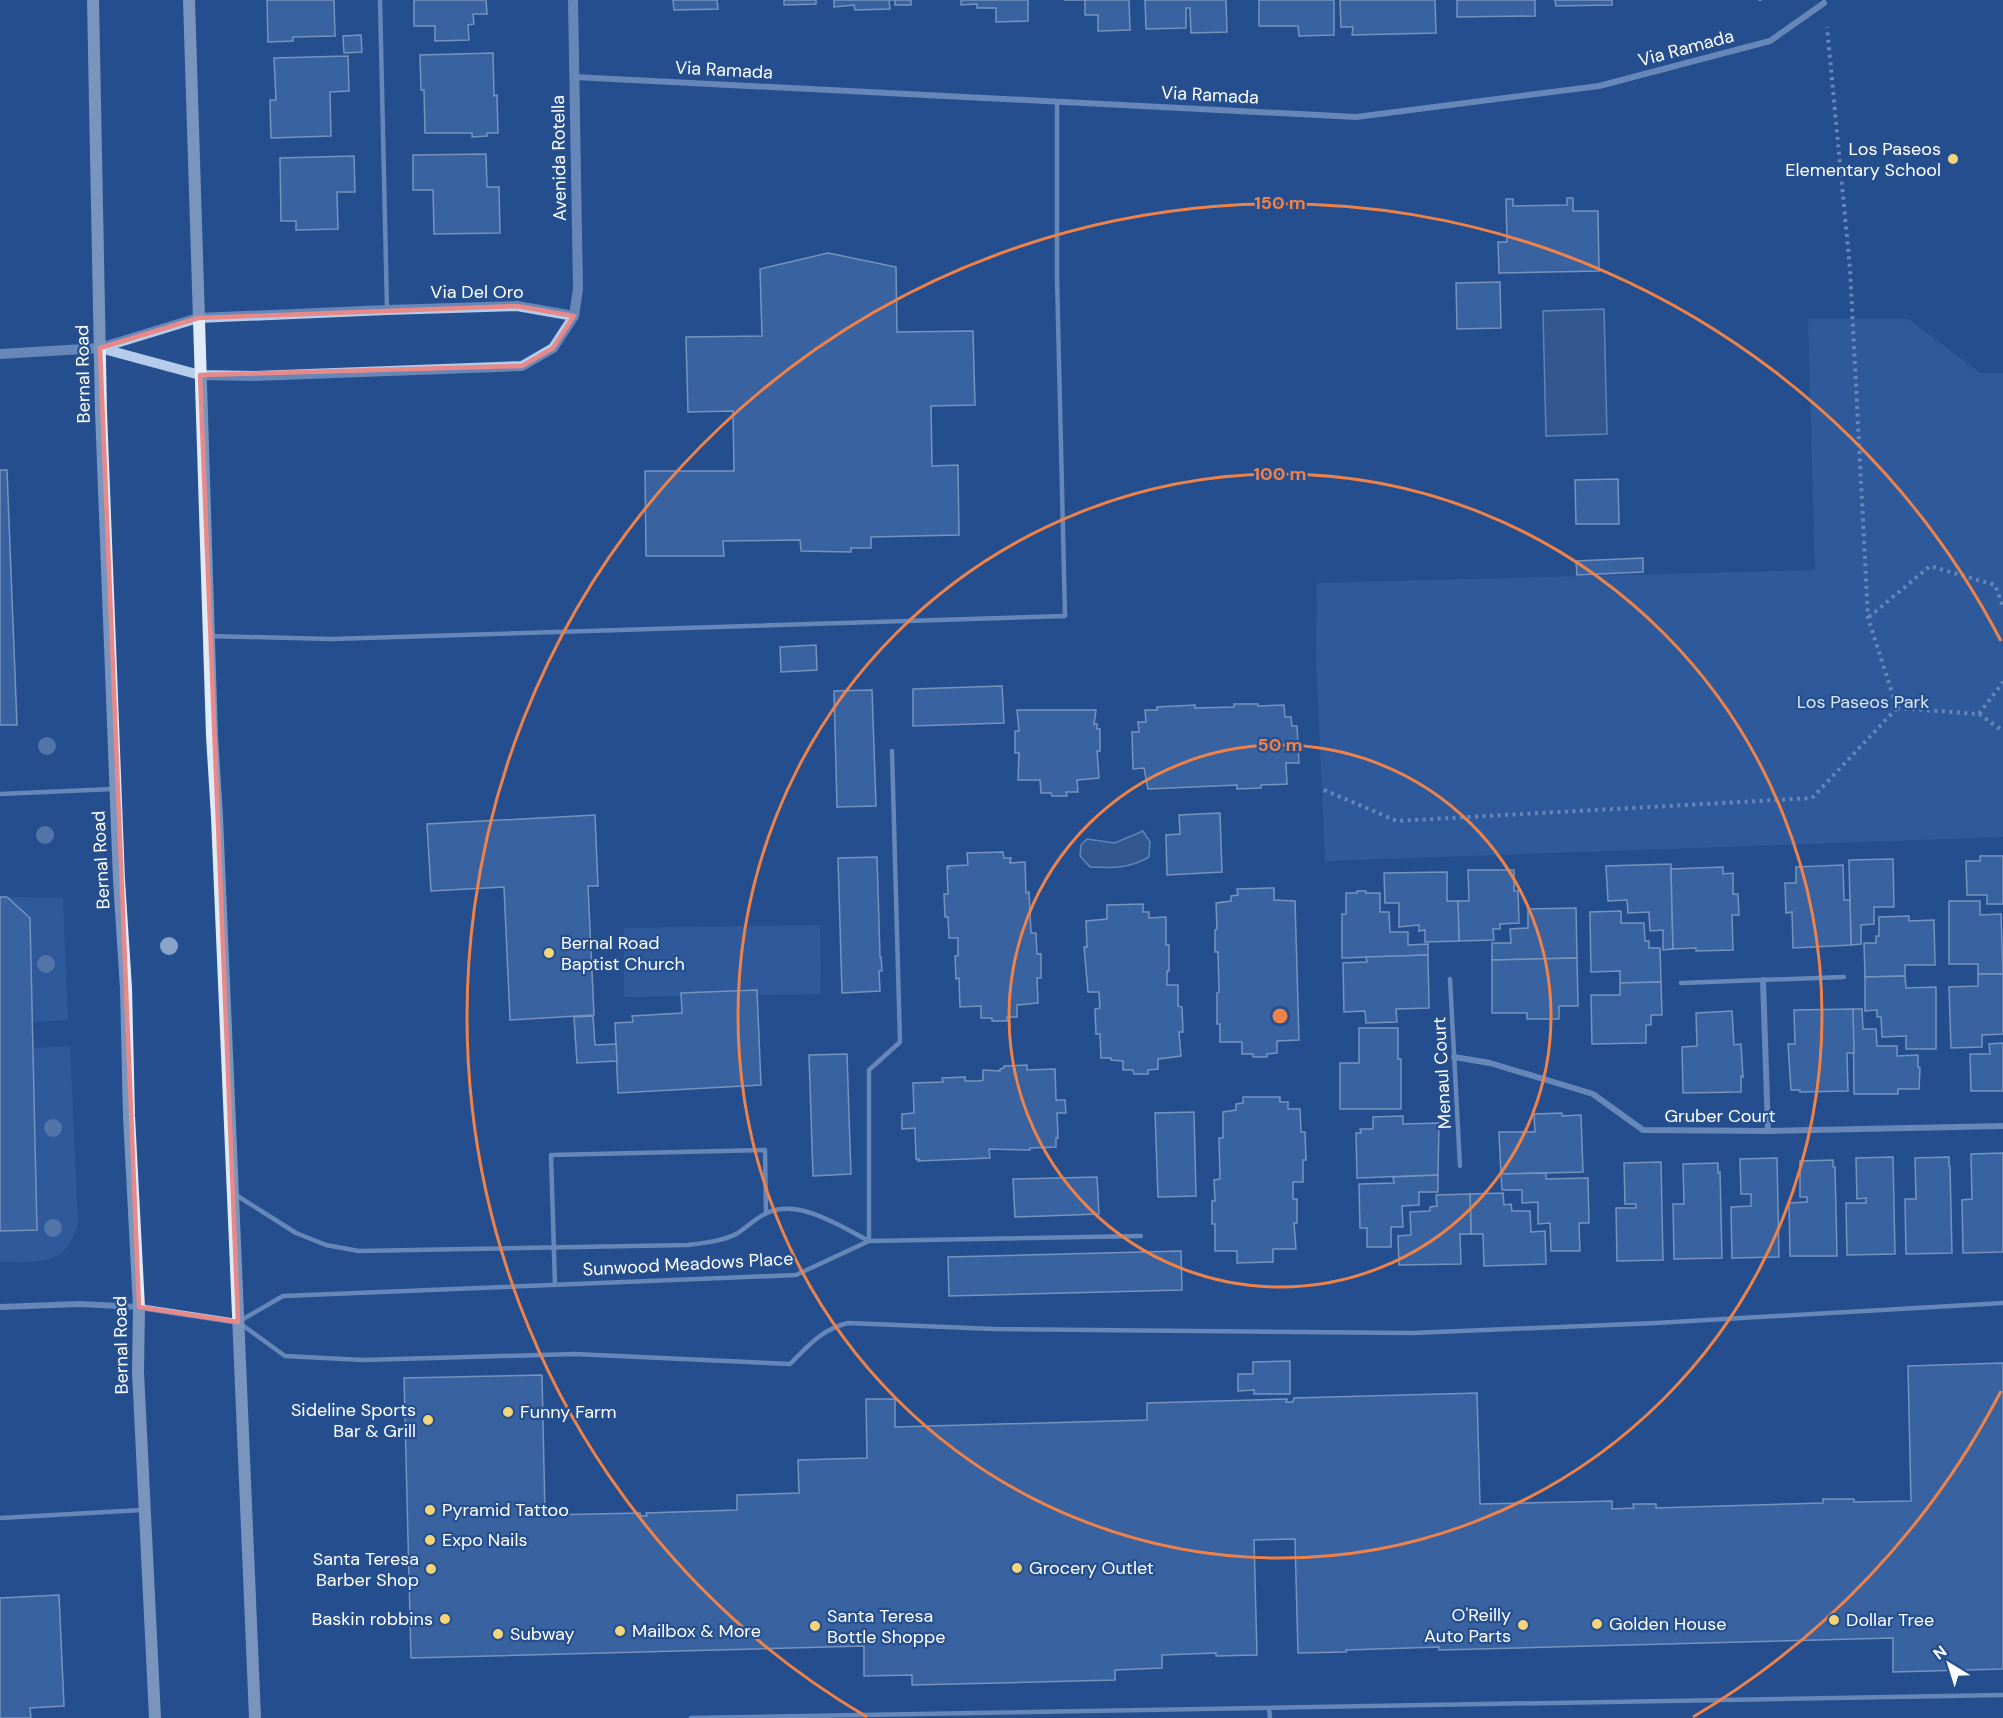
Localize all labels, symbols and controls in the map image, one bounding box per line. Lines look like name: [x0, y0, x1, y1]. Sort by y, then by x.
street label: Via Ramada: [1636, 24, 1736, 72]
street label: Via Ramada: [674, 55, 774, 85]
street label: Via Ramada: [1160, 80, 1260, 110]
street label: Avenida Rotella: [546, 95, 572, 221]
place label: Los Paseos Elementary School: [1785, 137, 1941, 182]
marker: Los Paseos Elementary School: [1946, 152, 1960, 166]
text: 150 m: [1254, 191, 1306, 215]
street label: Via Del Oro: [430, 280, 524, 304]
street label: Bernal Road: [70, 325, 96, 423]
text: 100 m: [1253, 462, 1307, 486]
park label: Los Paseos Park: [1797, 690, 1929, 714]
text: 50 m: [1257, 733, 1303, 757]
street label: Bernal Road: [86, 810, 116, 910]
place label: Bernal Road Baptist Church: [561, 931, 685, 976]
marker: Bernal Road Baptist Church: [542, 946, 556, 960]
centre of rings: [1270, 1006, 1290, 1026]
street label: Menaul Court: [1427, 1016, 1457, 1130]
street label: Gruber Court: [1664, 1104, 1776, 1128]
street label: Sunwood Meadows Place: [582, 1246, 794, 1282]
street label: Bernal Road: [108, 1296, 134, 1394]
place label: Sideline Sports Bar & Grill: [291, 1398, 416, 1443]
place label: Funny Farm: [520, 1400, 617, 1424]
marker: Funny Farm: [501, 1405, 515, 1419]
marker: Sideline Sports Bar & Grill: [421, 1413, 435, 1427]
place label: Pyramid Tattoo: [442, 1498, 569, 1522]
marker: Pyramid Tattoo: [423, 1503, 437, 1517]
place label: Expo Nails: [442, 1528, 527, 1552]
marker: Expo Nails: [423, 1533, 437, 1547]
place label: Santa Teresa Barber Shop: [313, 1547, 419, 1592]
place label: Grocery Outlet: [1029, 1556, 1154, 1580]
marker: Grocery Outlet: [1010, 1561, 1024, 1575]
marker: Santa Teresa Barber Shop: [424, 1562, 438, 1576]
place label: O'Reilly Auto Parts: [1424, 1603, 1511, 1648]
place label: Santa Teresa Bottle Shoppe: [827, 1604, 946, 1649]
place label: Baskin robbins: [312, 1607, 433, 1631]
place label: Dollar Tree: [1846, 1608, 1934, 1632]
marker: Baskin robbins: [438, 1612, 452, 1626]
place label: Golden House: [1609, 1612, 1726, 1636]
marker: Dollar Tree: [1827, 1613, 1841, 1627]
marker: Golden House: [1590, 1617, 1604, 1631]
marker: O'Reilly Auto Parts: [1516, 1618, 1530, 1632]
place label: Mailbox & More: [632, 1619, 761, 1643]
marker: Santa Teresa Bottle Shoppe: [808, 1619, 822, 1633]
place label: Subway: [510, 1622, 575, 1646]
marker: Mailbox & More: [613, 1624, 627, 1638]
marker: Subway: [491, 1627, 505, 1641]
north arrow: [1919, 1634, 1979, 1694]
text: N: [1929, 1641, 1951, 1664]

